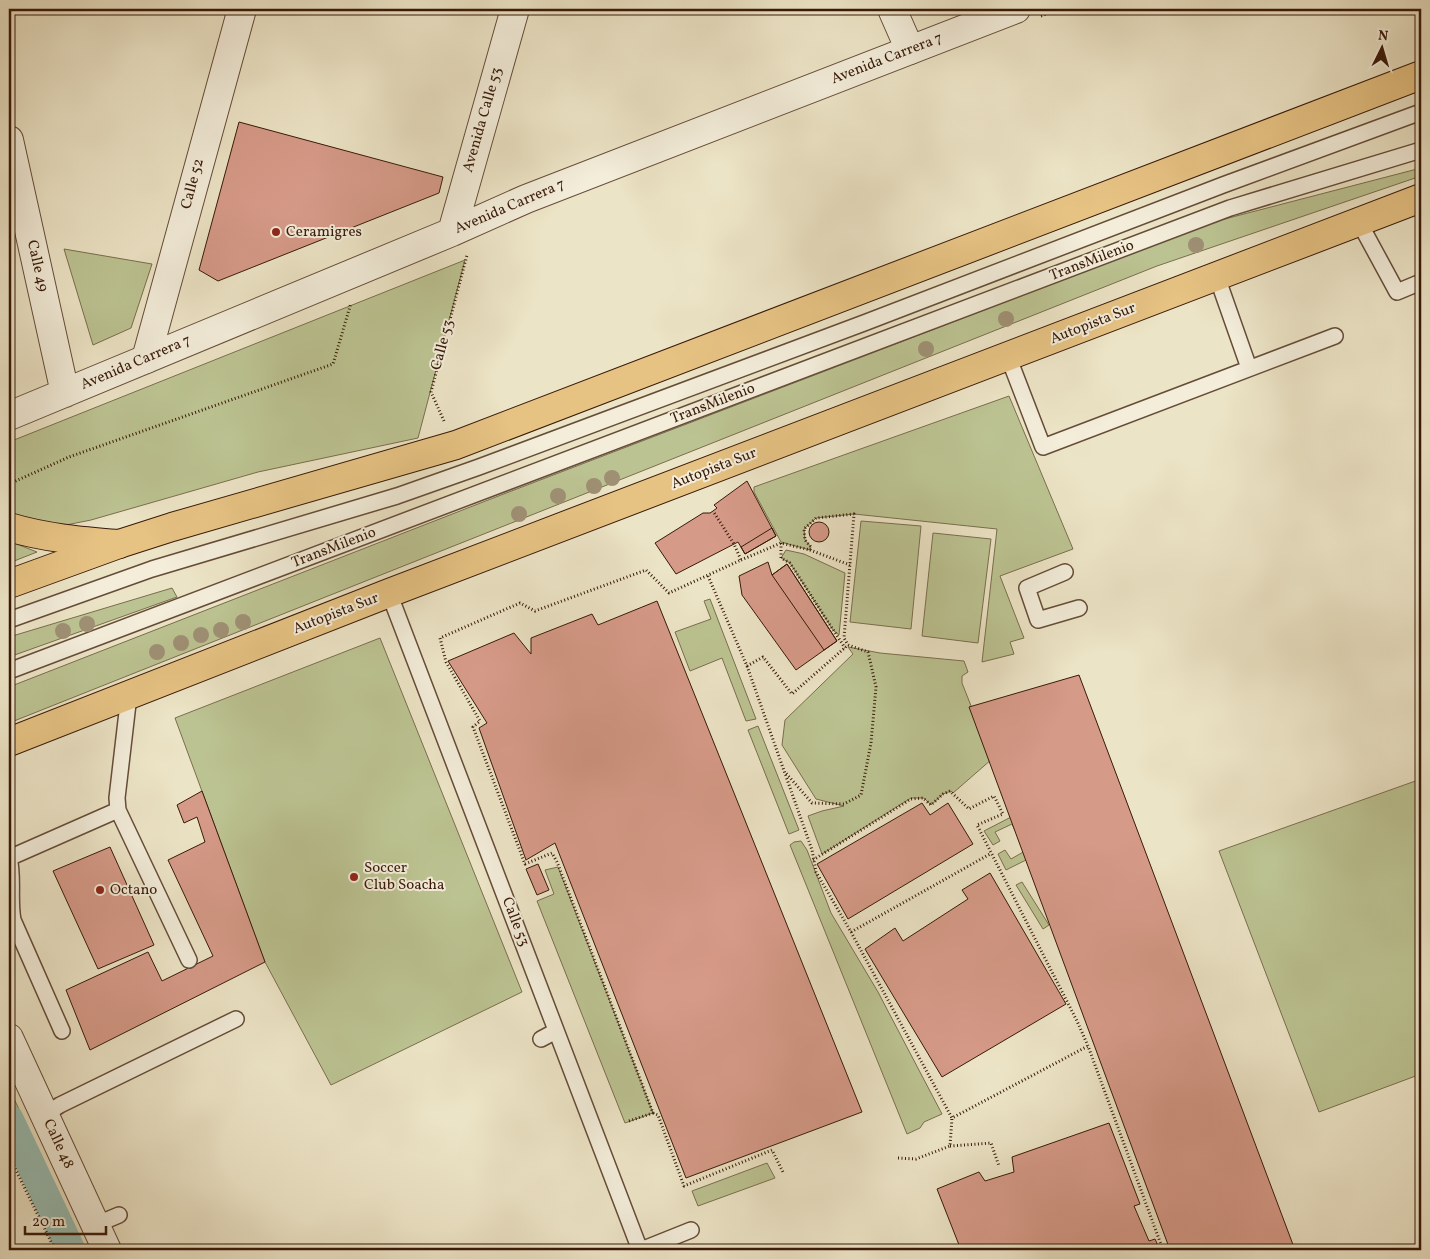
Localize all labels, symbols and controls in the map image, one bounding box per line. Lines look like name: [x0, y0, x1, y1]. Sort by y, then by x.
north arrow: [1358, 22, 1408, 72]
text: N: [1377, 27, 1389, 46]
street label: Avenida Carrera 7: [828, 28, 946, 90]
street label: Avenida Calle 53: [458, 65, 508, 175]
street label: Calle 52: [176, 156, 210, 212]
street label: Avenida Carrera 7: [452, 174, 568, 240]
place label: Ceramigres: [286, 222, 362, 243]
marker: Ceramigres: [270, 226, 282, 238]
street label: TransMilenio: [1047, 235, 1137, 287]
street label: Calle 49: [21, 238, 53, 294]
street label: Autopista Sur: [1047, 298, 1139, 350]
street label: Calle 53: [426, 318, 460, 372]
street label: Avenida Carrera 7: [78, 330, 194, 396]
street label: TransMilenio: [668, 378, 758, 430]
street label: Autopista Sur: [668, 443, 760, 495]
street label: TransMilenio: [289, 522, 379, 574]
street label: Autopista Sur: [290, 588, 382, 640]
place label: Soccer Club Soacha: [364, 858, 444, 896]
marker: Soccer Club Soacha: [348, 871, 360, 883]
place label: Octano: [110, 880, 157, 901]
marker: Octano: [94, 884, 106, 896]
street label: Calle 53: [496, 894, 534, 950]
street label: Calle 48: [37, 1116, 79, 1172]
scale bar: [25, 1204, 106, 1236]
text: 20 m: [32, 1212, 65, 1233]

